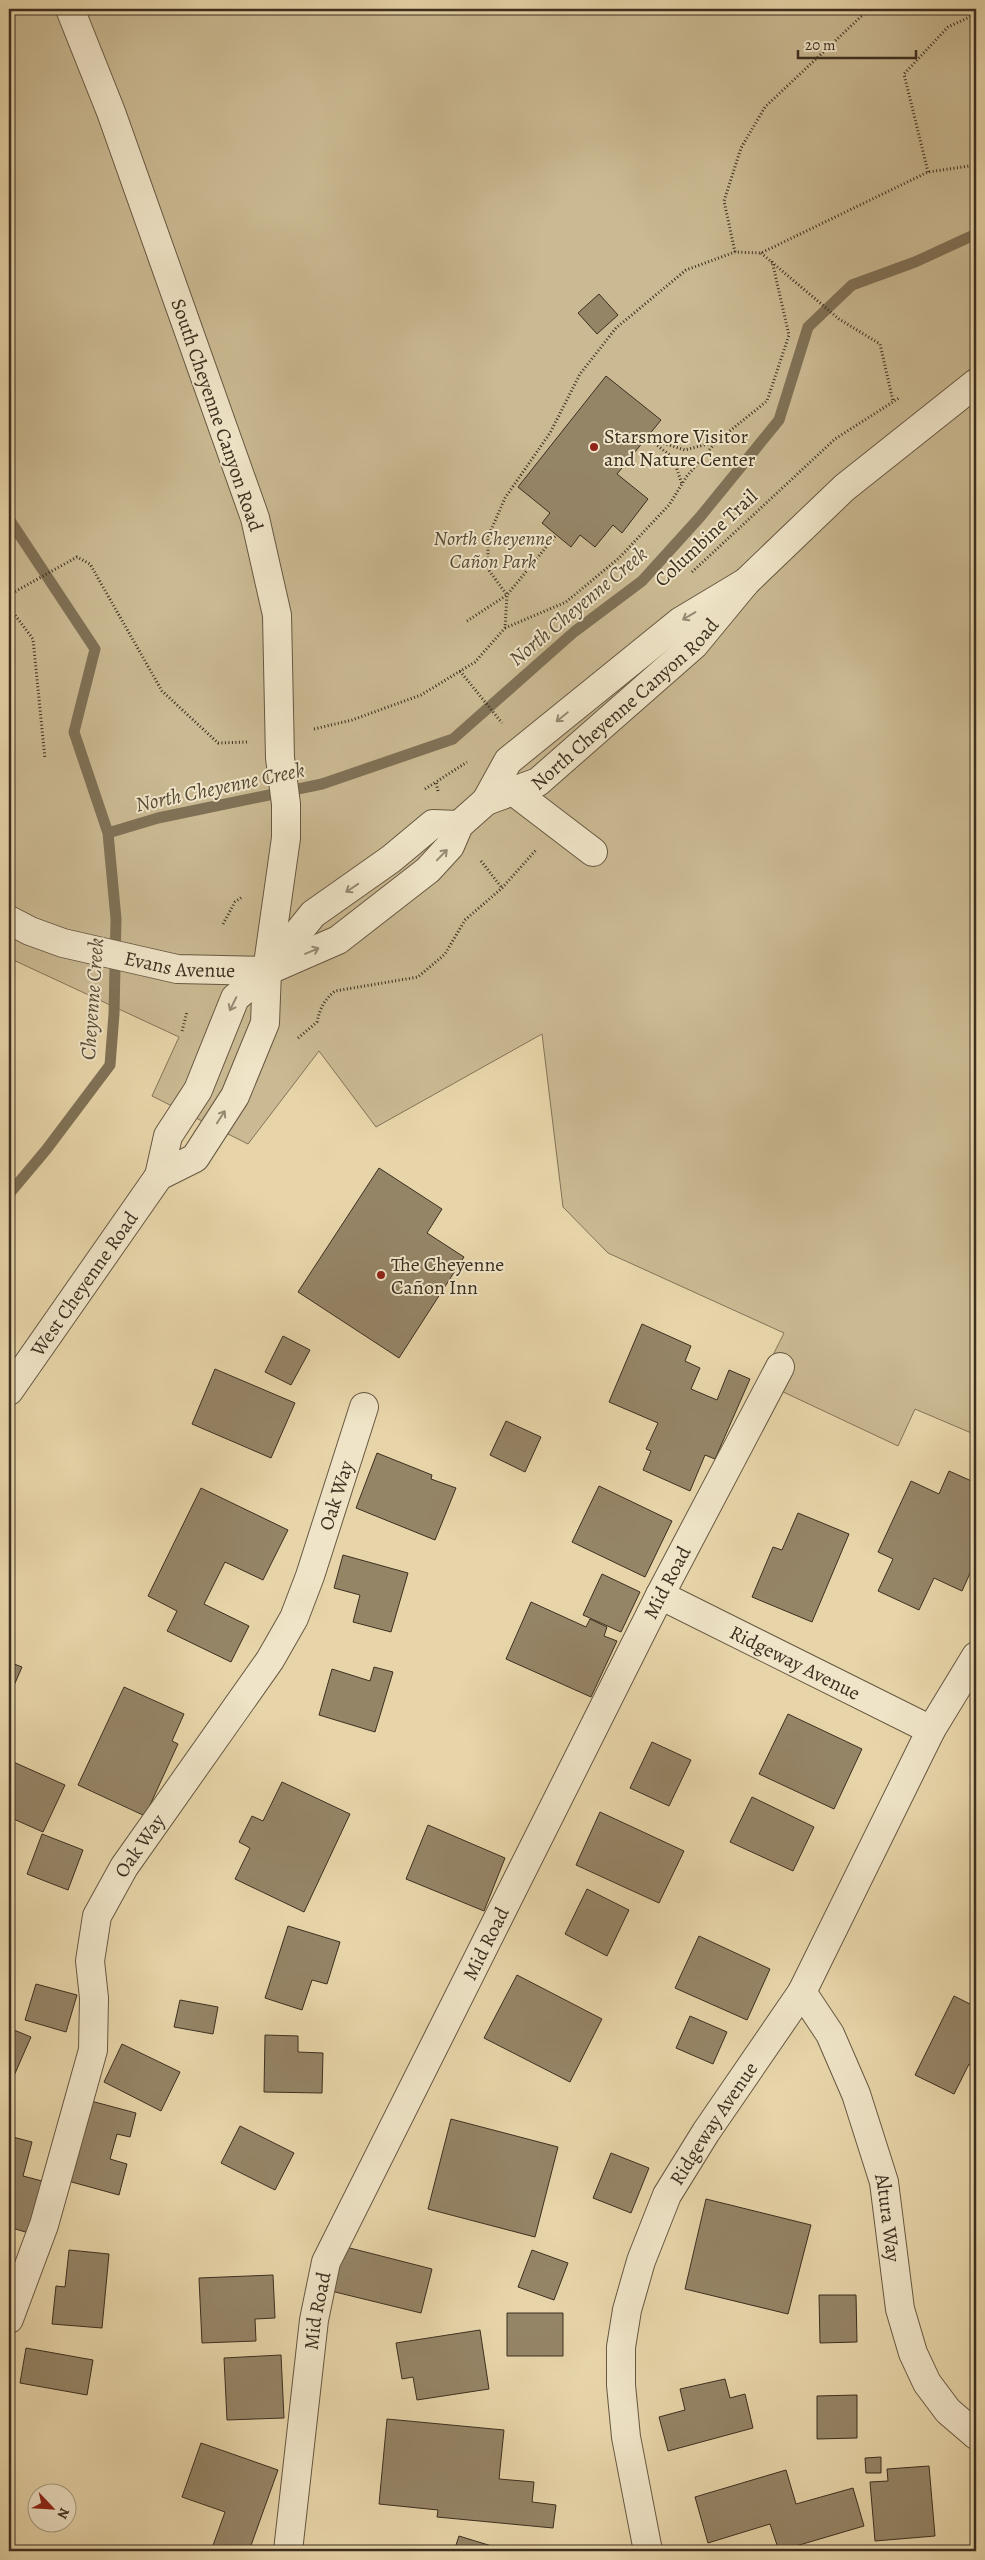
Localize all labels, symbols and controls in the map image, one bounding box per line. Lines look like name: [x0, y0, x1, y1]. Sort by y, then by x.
scale bar: [798, 28, 915, 60]
text: 20 m: [805, 35, 836, 55]
street label: South Cheyenne Canyon Road: [164, 295, 270, 535]
place label: Starsmore Visitor and Nature Center: [604, 423, 756, 473]
marker: Starsmore Visitor and Nature Center: [588, 441, 600, 453]
street label: Columbine Trail: [649, 483, 763, 593]
park label: North Cheyenne Cañon Park: [434, 525, 552, 575]
water label: North Cheyenne Creek: [503, 540, 653, 672]
street label: North Cheyenne Canyon Road: [525, 612, 725, 796]
one-way arrow: [683, 612, 697, 622]
one-way arrow: [556, 711, 569, 722]
water label: North Cheyenne Creek: [133, 755, 307, 819]
one-way arrow: [435, 850, 447, 862]
one-way arrow: [345, 883, 359, 893]
water label: Cheyenne Creek: [74, 937, 110, 1061]
street label: Evans Avenue: [122, 944, 235, 984]
one-way arrow: [304, 946, 319, 956]
one-way arrow: [228, 997, 238, 1012]
one-way arrow: [217, 1111, 227, 1125]
street label: West Cheyenne Road: [23, 1205, 144, 1362]
place label: The Cheyenne Cañon Inn: [391, 1251, 504, 1301]
marker: The Cheyenne Cañon Inn: [375, 1269, 387, 1281]
street label: Oak Way: [312, 1456, 360, 1534]
street label: Mid Road: [637, 1541, 697, 1623]
street label: Ridgeway Avenue: [725, 1618, 865, 1706]
street label: Oak Way: [107, 1807, 172, 1882]
street label: Mid Road: [456, 1902, 515, 1985]
street label: Ridgeway Avenue: [663, 2056, 764, 2190]
street label: Altura Way: [868, 2169, 908, 2265]
street label: Mid Road: [297, 2269, 337, 2351]
north arrow: [28, 2482, 78, 2532]
text: N: [53, 2505, 74, 2522]

